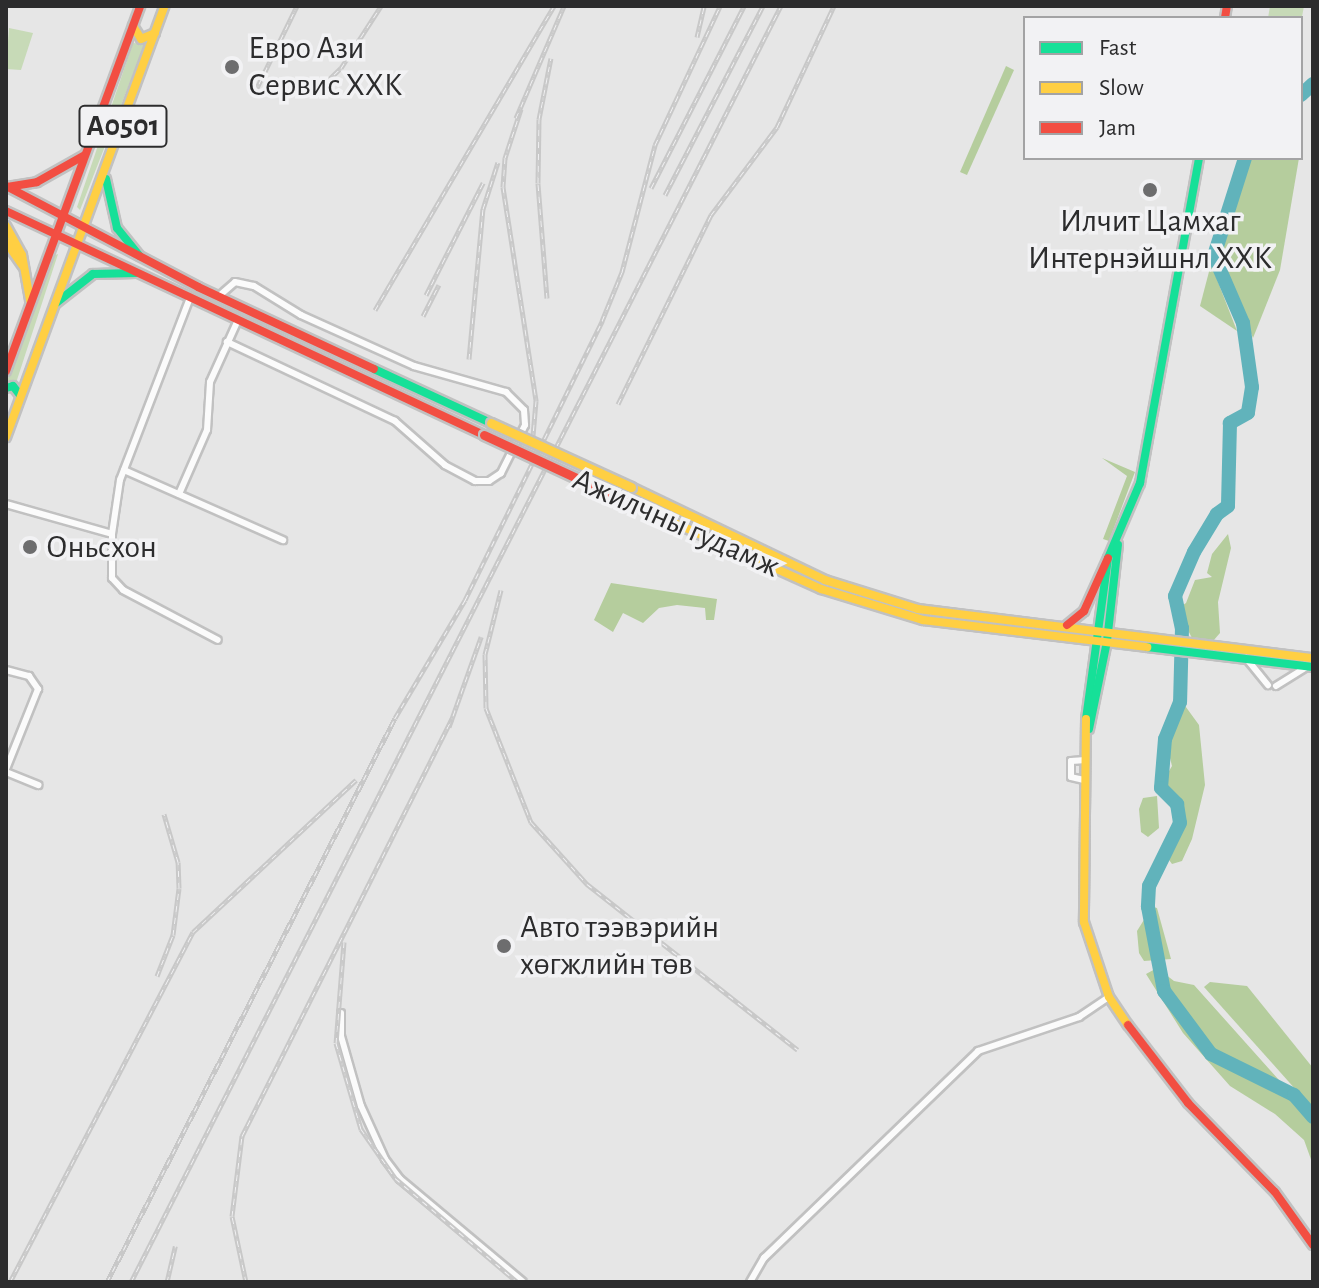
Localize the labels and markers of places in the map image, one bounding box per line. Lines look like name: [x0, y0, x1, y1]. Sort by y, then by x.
place label: Евро Ази Сервис ХХК: [248, 30, 402, 105]
marker: Евро Ази Сервис ХХК: [223, 58, 241, 76]
marker: Илчит Цамхаг Интернэйшнл ХХК: [1141, 181, 1159, 199]
place label: Илчит Цамхаг Интернэйшнл ХХК: [1028, 203, 1272, 278]
place label: Оньсхон: [46, 528, 157, 566]
marker: Оньсхон: [21, 538, 39, 556]
place label: Авто тээвэрийн хөгжлийн төв: [520, 909, 719, 984]
marker: Авто тээвэрийн хөгжлийн төв: [495, 937, 513, 955]

